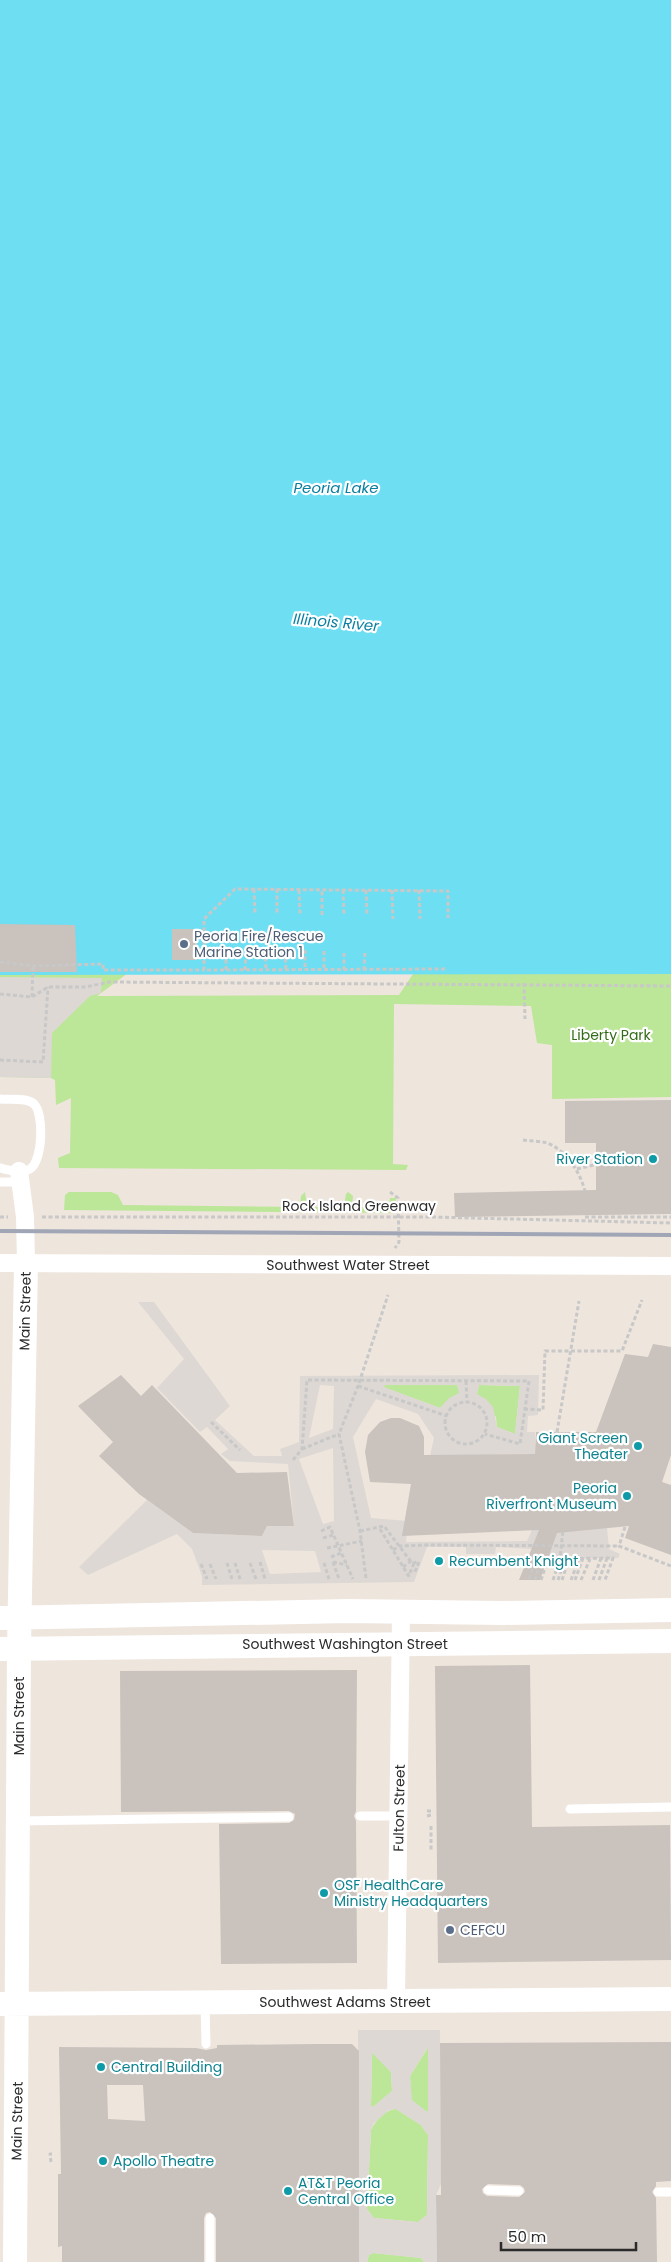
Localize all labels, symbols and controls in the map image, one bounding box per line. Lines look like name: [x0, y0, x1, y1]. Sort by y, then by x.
water label: Peoria Lake: [293, 477, 379, 498]
water label: Illinois River: [292, 608, 380, 636]
place label: Peoria Fire/Rescue Marine Station 1: [194, 926, 324, 962]
marker: Peoria Fire/Rescue Marine Station 1: [178, 938, 190, 950]
park label: Liberty Park: [571, 1025, 652, 1045]
place label: River Station: [556, 1149, 643, 1169]
marker: River Station: [647, 1153, 659, 1165]
street label: Rock Island Greenway: [282, 1196, 436, 1216]
street label: Southwest Water Street: [266, 1255, 430, 1275]
street label: Main Street: [14, 1272, 36, 1350]
place label: Giant Screen Theater: [538, 1428, 628, 1464]
marker: Giant Screen Theater: [632, 1440, 644, 1452]
place label: Peoria Riverfront Museum: [486, 1478, 617, 1514]
marker: Peoria Riverfront Museum: [621, 1490, 633, 1502]
place label: Recumbent Knight: [449, 1551, 578, 1571]
marker: Recumbent Knight: [433, 1555, 445, 1567]
street label: Southwest Washington Street: [242, 1634, 448, 1654]
street label: Main Street: [9, 1677, 29, 1755]
street label: Fulton Street: [388, 1764, 410, 1852]
place label: OSF HealthCare Ministry Headquarters: [334, 1875, 488, 1911]
marker: OSF HealthCare Ministry Headquarters: [318, 1887, 330, 1899]
place label: CEFCU: [460, 1920, 505, 1940]
marker: CEFCU: [444, 1924, 456, 1936]
street label: Southwest Adams Street: [259, 1992, 431, 2012]
place label: Central Building: [111, 2057, 222, 2077]
marker: Central Building: [95, 2061, 107, 2073]
street label: Main Street: [6, 2082, 28, 2160]
place label: Apollo Theatre: [113, 2151, 214, 2171]
marker: Apollo Theatre: [97, 2155, 109, 2167]
place label: AT&T Peoria Central Office: [298, 2173, 395, 2209]
marker: AT&T Peoria Central Office: [282, 2185, 294, 2197]
scale bar: [501, 2220, 636, 2252]
text: 50 m: [508, 2226, 546, 2247]

